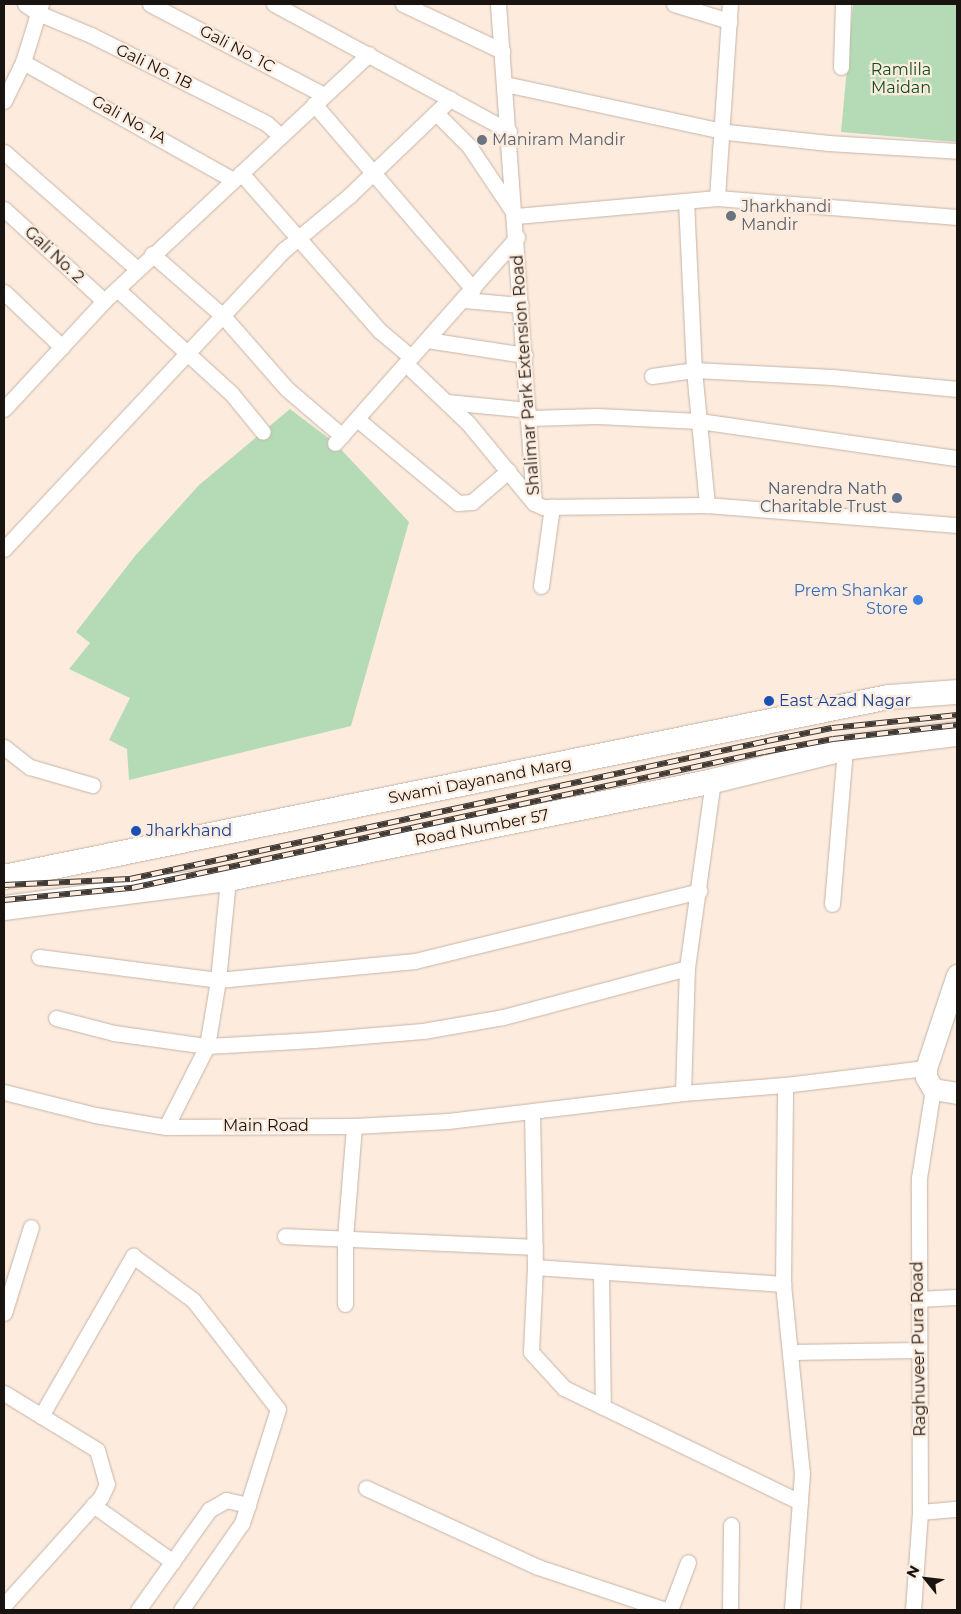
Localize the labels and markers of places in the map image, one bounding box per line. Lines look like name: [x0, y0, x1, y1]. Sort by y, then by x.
place label: Maniram Mandir: [492, 130, 625, 150]
marker: Maniram Mandir: [476, 134, 488, 146]
place label: Jharkhandi Mandir: [741, 197, 831, 235]
marker: Jharkhandi Mandir: [725, 210, 737, 222]
place label: Narendra Nath Charitable Trust: [760, 479, 887, 517]
marker: Narendra Nath Charitable Trust: [891, 492, 903, 504]
place label: Prem Shankar Store: [794, 581, 908, 619]
marker: Prem Shankar Store: [912, 594, 924, 606]
place label: East Azad Nagar: [779, 691, 911, 711]
marker: East Azad Nagar: [763, 695, 775, 707]
place label: Jharkhand: [146, 821, 232, 841]
marker: Jharkhand: [130, 825, 142, 837]

